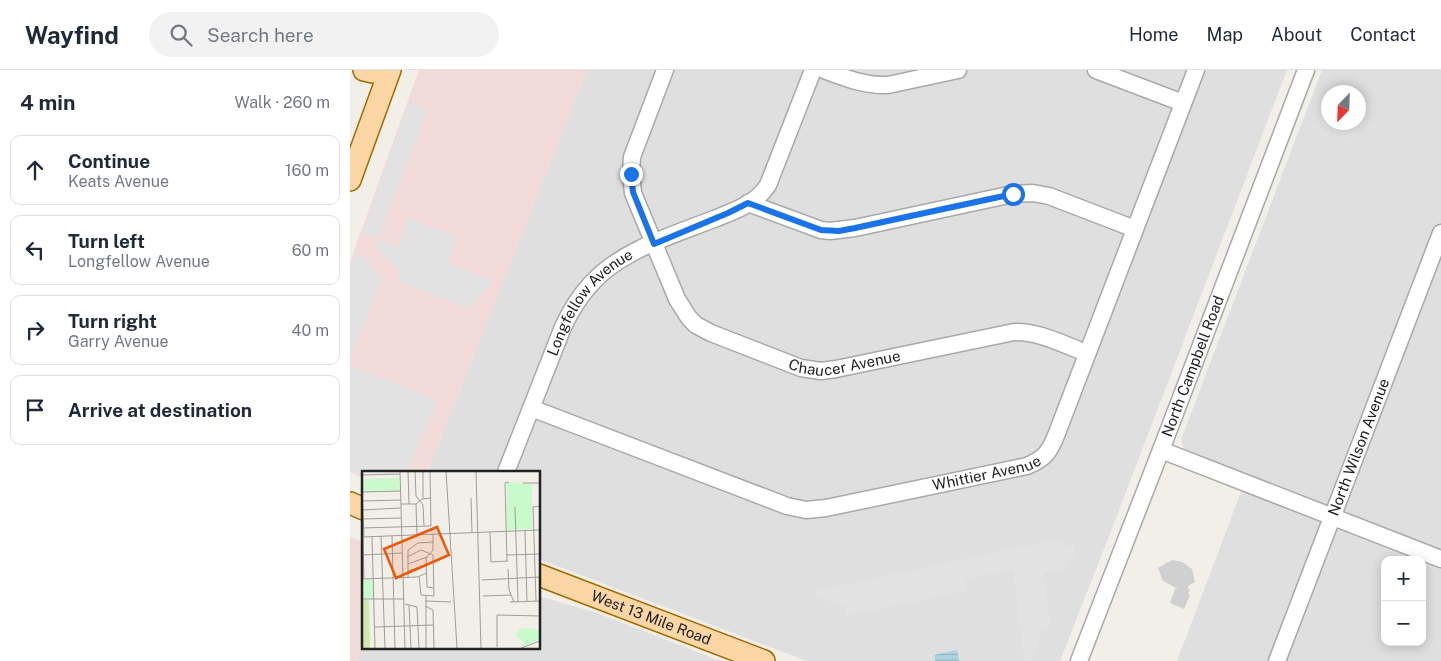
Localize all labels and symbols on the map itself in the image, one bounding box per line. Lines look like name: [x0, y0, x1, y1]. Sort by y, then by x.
north arrow: [1321, 85, 1366, 130]
route end: [620, 163, 643, 186]
route start: [1002, 183, 1025, 206]
street label: Longfellow Avenue: [544, 245, 635, 358]
street label: North Campbell Road: [1158, 293, 1227, 439]
street label: Chaucer Avenue: [786, 347, 902, 379]
street label: North Wilson Avenue: [1324, 376, 1392, 518]
street label: Whittier Avenue: [931, 452, 1044, 494]
inset map: [362, 471, 540, 648]
street label: West 13 Mile Road: [589, 587, 714, 648]

